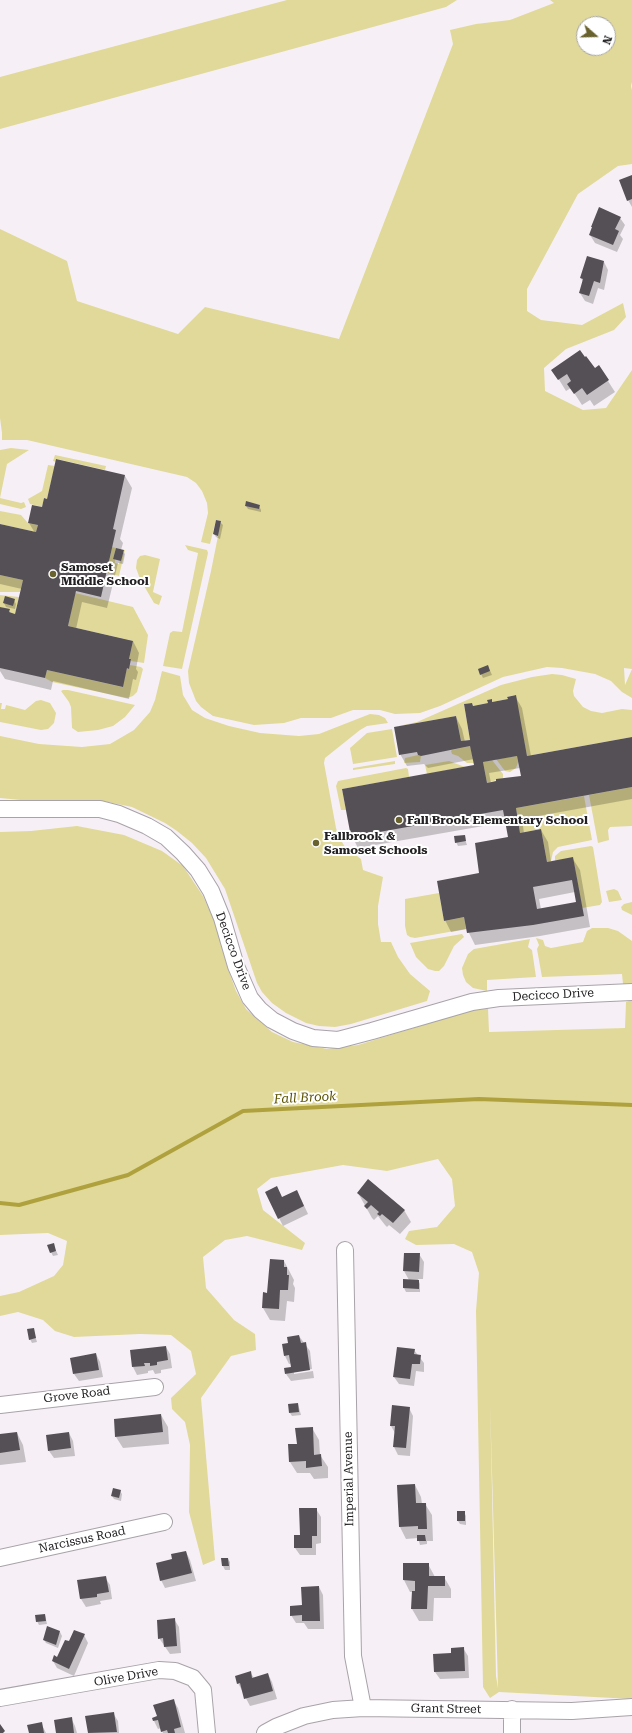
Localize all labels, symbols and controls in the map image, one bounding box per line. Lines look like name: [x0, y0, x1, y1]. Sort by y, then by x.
north arrow: [576, 16, 616, 56]
text: N: [599, 34, 614, 46]
place label: Samoset Middle School: [61, 560, 149, 588]
marker: Samoset Middle School: [48, 569, 58, 579]
place label: Fall Brook Elementary School: [407, 813, 588, 827]
marker: Fall Brook Elementary School: [394, 815, 404, 825]
place label: Fallbrook & Samoset Schools: [324, 829, 427, 857]
marker: Fallbrook & Samoset Schools: [311, 838, 321, 848]
street label: Decicco Drive: [212, 910, 254, 992]
street label: Decicco Drive: [512, 986, 594, 1004]
water label: Fall Brook: [273, 1089, 337, 1107]
street label: Grove Road: [43, 1384, 111, 1406]
street label: Imperial Avenue: [341, 1431, 357, 1527]
street label: Narcissus Road: [37, 1524, 127, 1556]
street label: Olive Drive: [93, 1664, 159, 1690]
street label: Grant Street: [411, 1701, 481, 1717]

